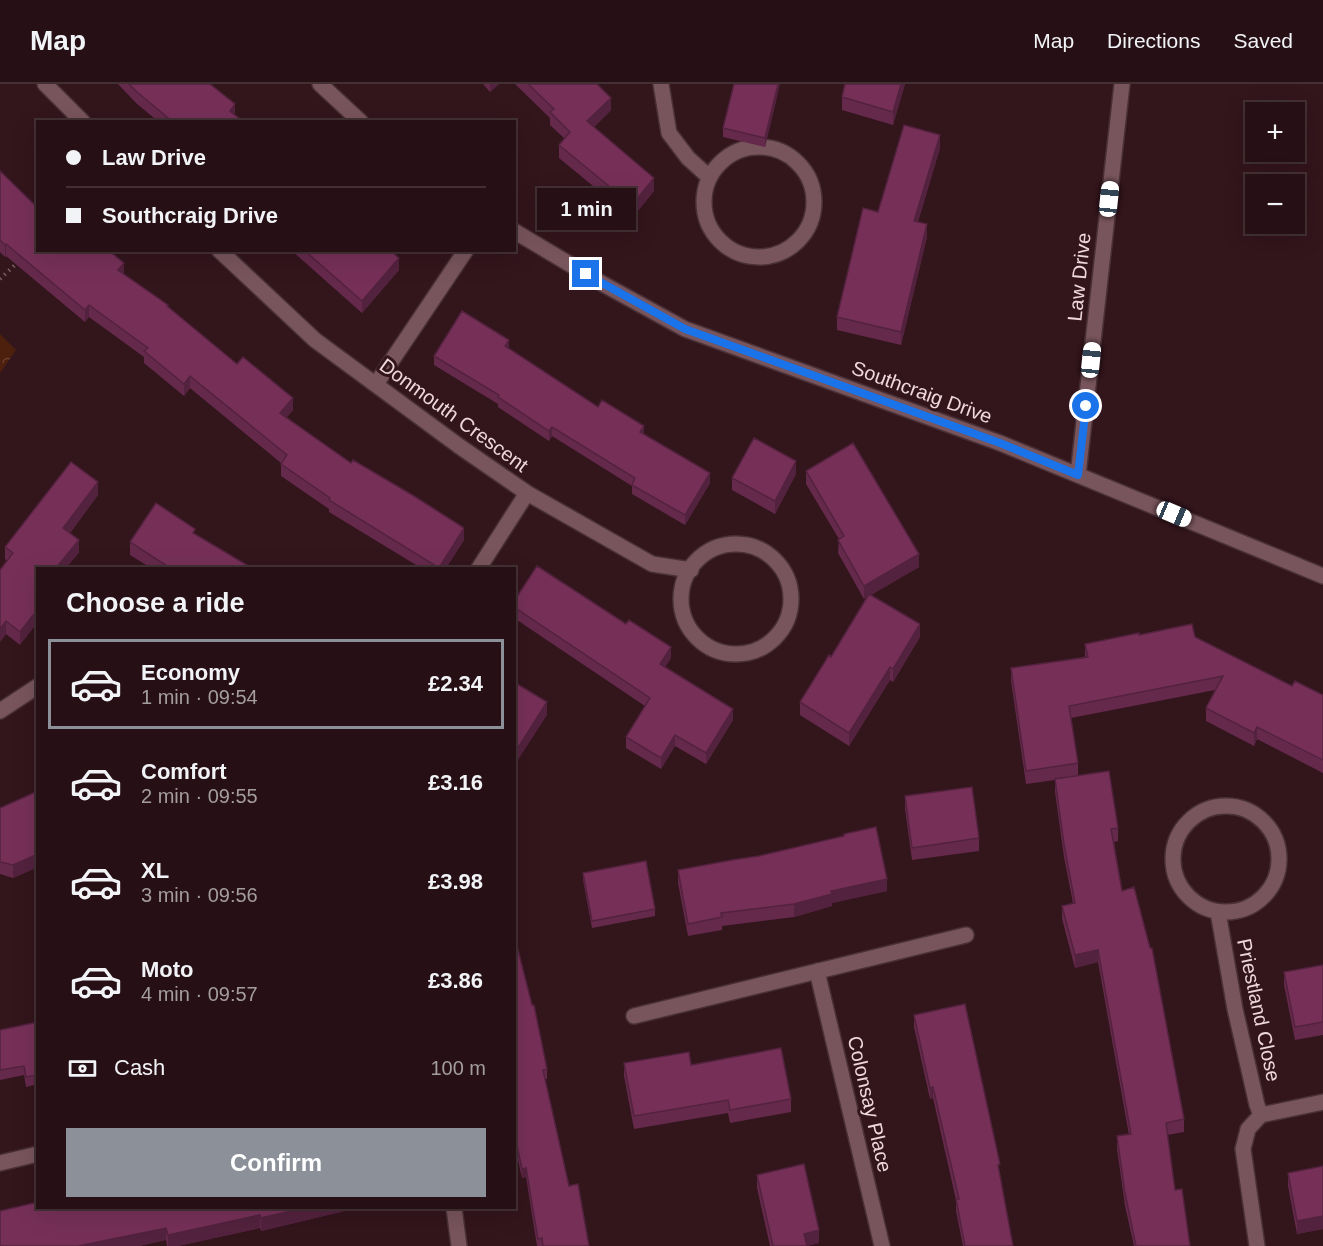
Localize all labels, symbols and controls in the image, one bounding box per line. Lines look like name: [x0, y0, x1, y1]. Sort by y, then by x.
text: Map: [30, 25, 86, 56]
text: Map: [1033, 29, 1074, 52]
text: Directions: [1107, 29, 1200, 52]
text: Saved: [1233, 29, 1293, 52]
map controls: [1245, 102, 1305, 234]
button: +: [1245, 102, 1305, 162]
text: Law Drive: [102, 145, 206, 170]
button: −: [1245, 174, 1305, 234]
car: [1098, 180, 1120, 218]
callout: 1 min: [536, 187, 636, 229]
text: 1 min: [560, 198, 613, 220]
text: Southcraig Drive: [102, 203, 278, 228]
street label: Law Drive: [1063, 232, 1095, 322]
route end: [572, 260, 599, 287]
car: [1080, 341, 1102, 379]
street label: Donmouth Crescent: [376, 354, 533, 476]
street label: Southcraig Drive: [849, 356, 995, 428]
route start: [1072, 392, 1099, 419]
car: [1154, 499, 1194, 529]
text: Choose a ride: [66, 588, 245, 618]
icon: car: [69, 657, 123, 711]
text: Economy: [141, 660, 240, 685]
text: £2.34: [428, 671, 483, 696]
text: 1 min · 09:54: [141, 686, 258, 708]
icon: car: [69, 756, 123, 810]
text: Comfort: [141, 759, 227, 784]
text: £3.16: [428, 770, 483, 795]
text: 2 min · 09:55: [141, 785, 258, 807]
icon: car: [69, 855, 123, 909]
text: XL: [141, 858, 169, 883]
text: £3.98: [428, 869, 483, 894]
text: 3 min · 09:56: [141, 884, 258, 906]
street label: Priestland Close: [1233, 936, 1285, 1084]
icon: car: [69, 954, 123, 1008]
text: Moto: [141, 957, 194, 982]
text: £3.86: [428, 968, 483, 993]
text: 4 min · 09:57: [141, 983, 258, 1005]
street label: Colonsay Place: [844, 1034, 896, 1174]
icon: cash: [66, 1052, 99, 1085]
text: Cash: [114, 1055, 165, 1080]
text: 100 m: [430, 1057, 486, 1079]
button: Confirm: [66, 1128, 486, 1197]

